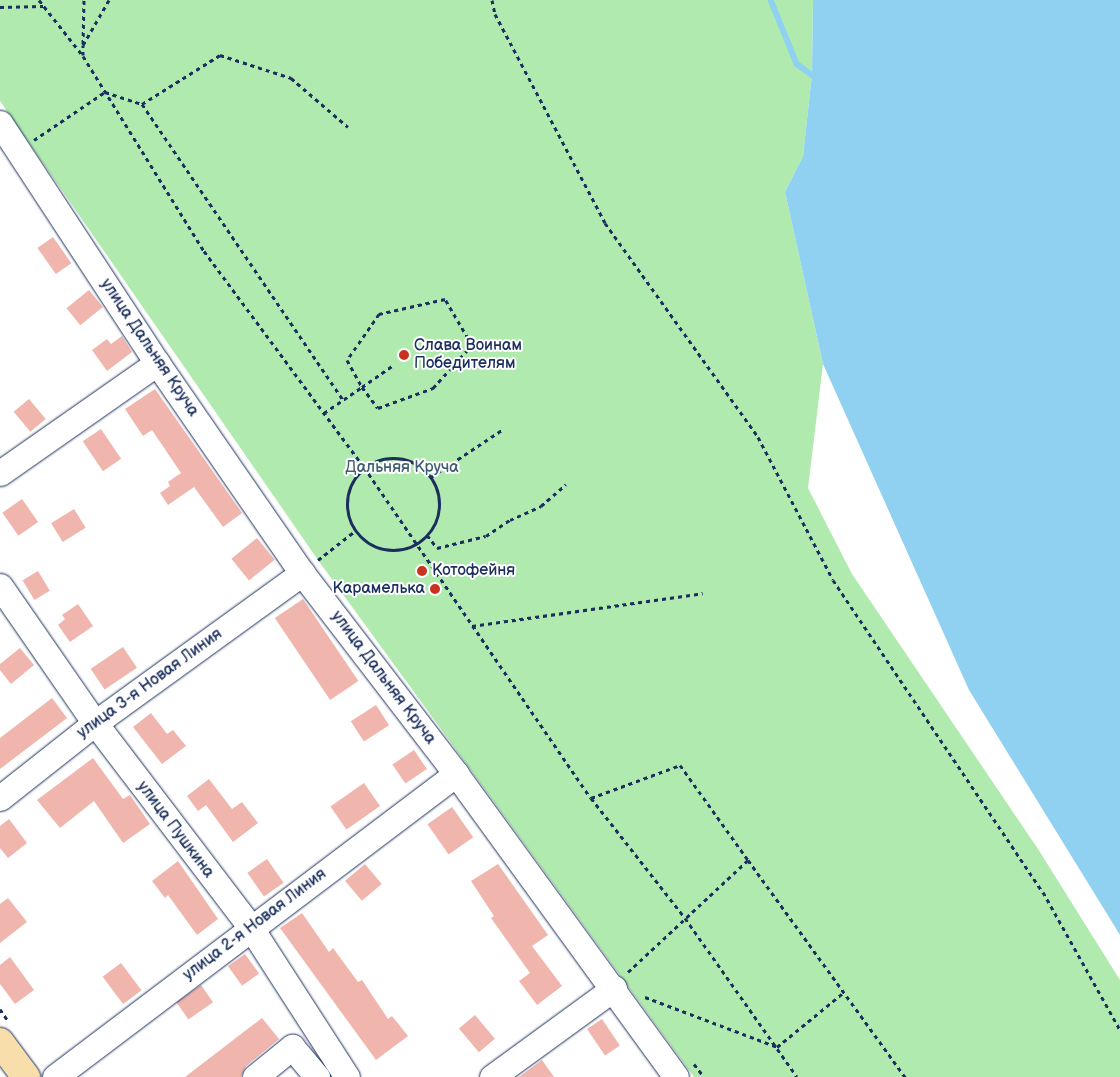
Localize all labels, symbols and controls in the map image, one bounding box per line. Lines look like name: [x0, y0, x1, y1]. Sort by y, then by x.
street label: улица Дальняя Круча: [96, 275, 202, 421]
place label: Слава Воинам Победителям: [414, 336, 522, 374]
marker: Слава Воинам Победителям: [398, 349, 410, 361]
park label: Дальняя Круча: [345, 458, 459, 478]
place label: Котофейня: [432, 561, 515, 581]
marker: Котофейня: [416, 565, 428, 577]
place label: Карамелька: [333, 579, 425, 599]
marker: Карамелька: [429, 583, 441, 595]
street label: улица Дальняя Круча: [327, 608, 439, 748]
street label: улица 3-я Новая Линия: [74, 625, 226, 743]
street label: улица Пушкина: [132, 778, 218, 882]
street label: улица 2-я Новая Линия: [180, 865, 330, 985]

